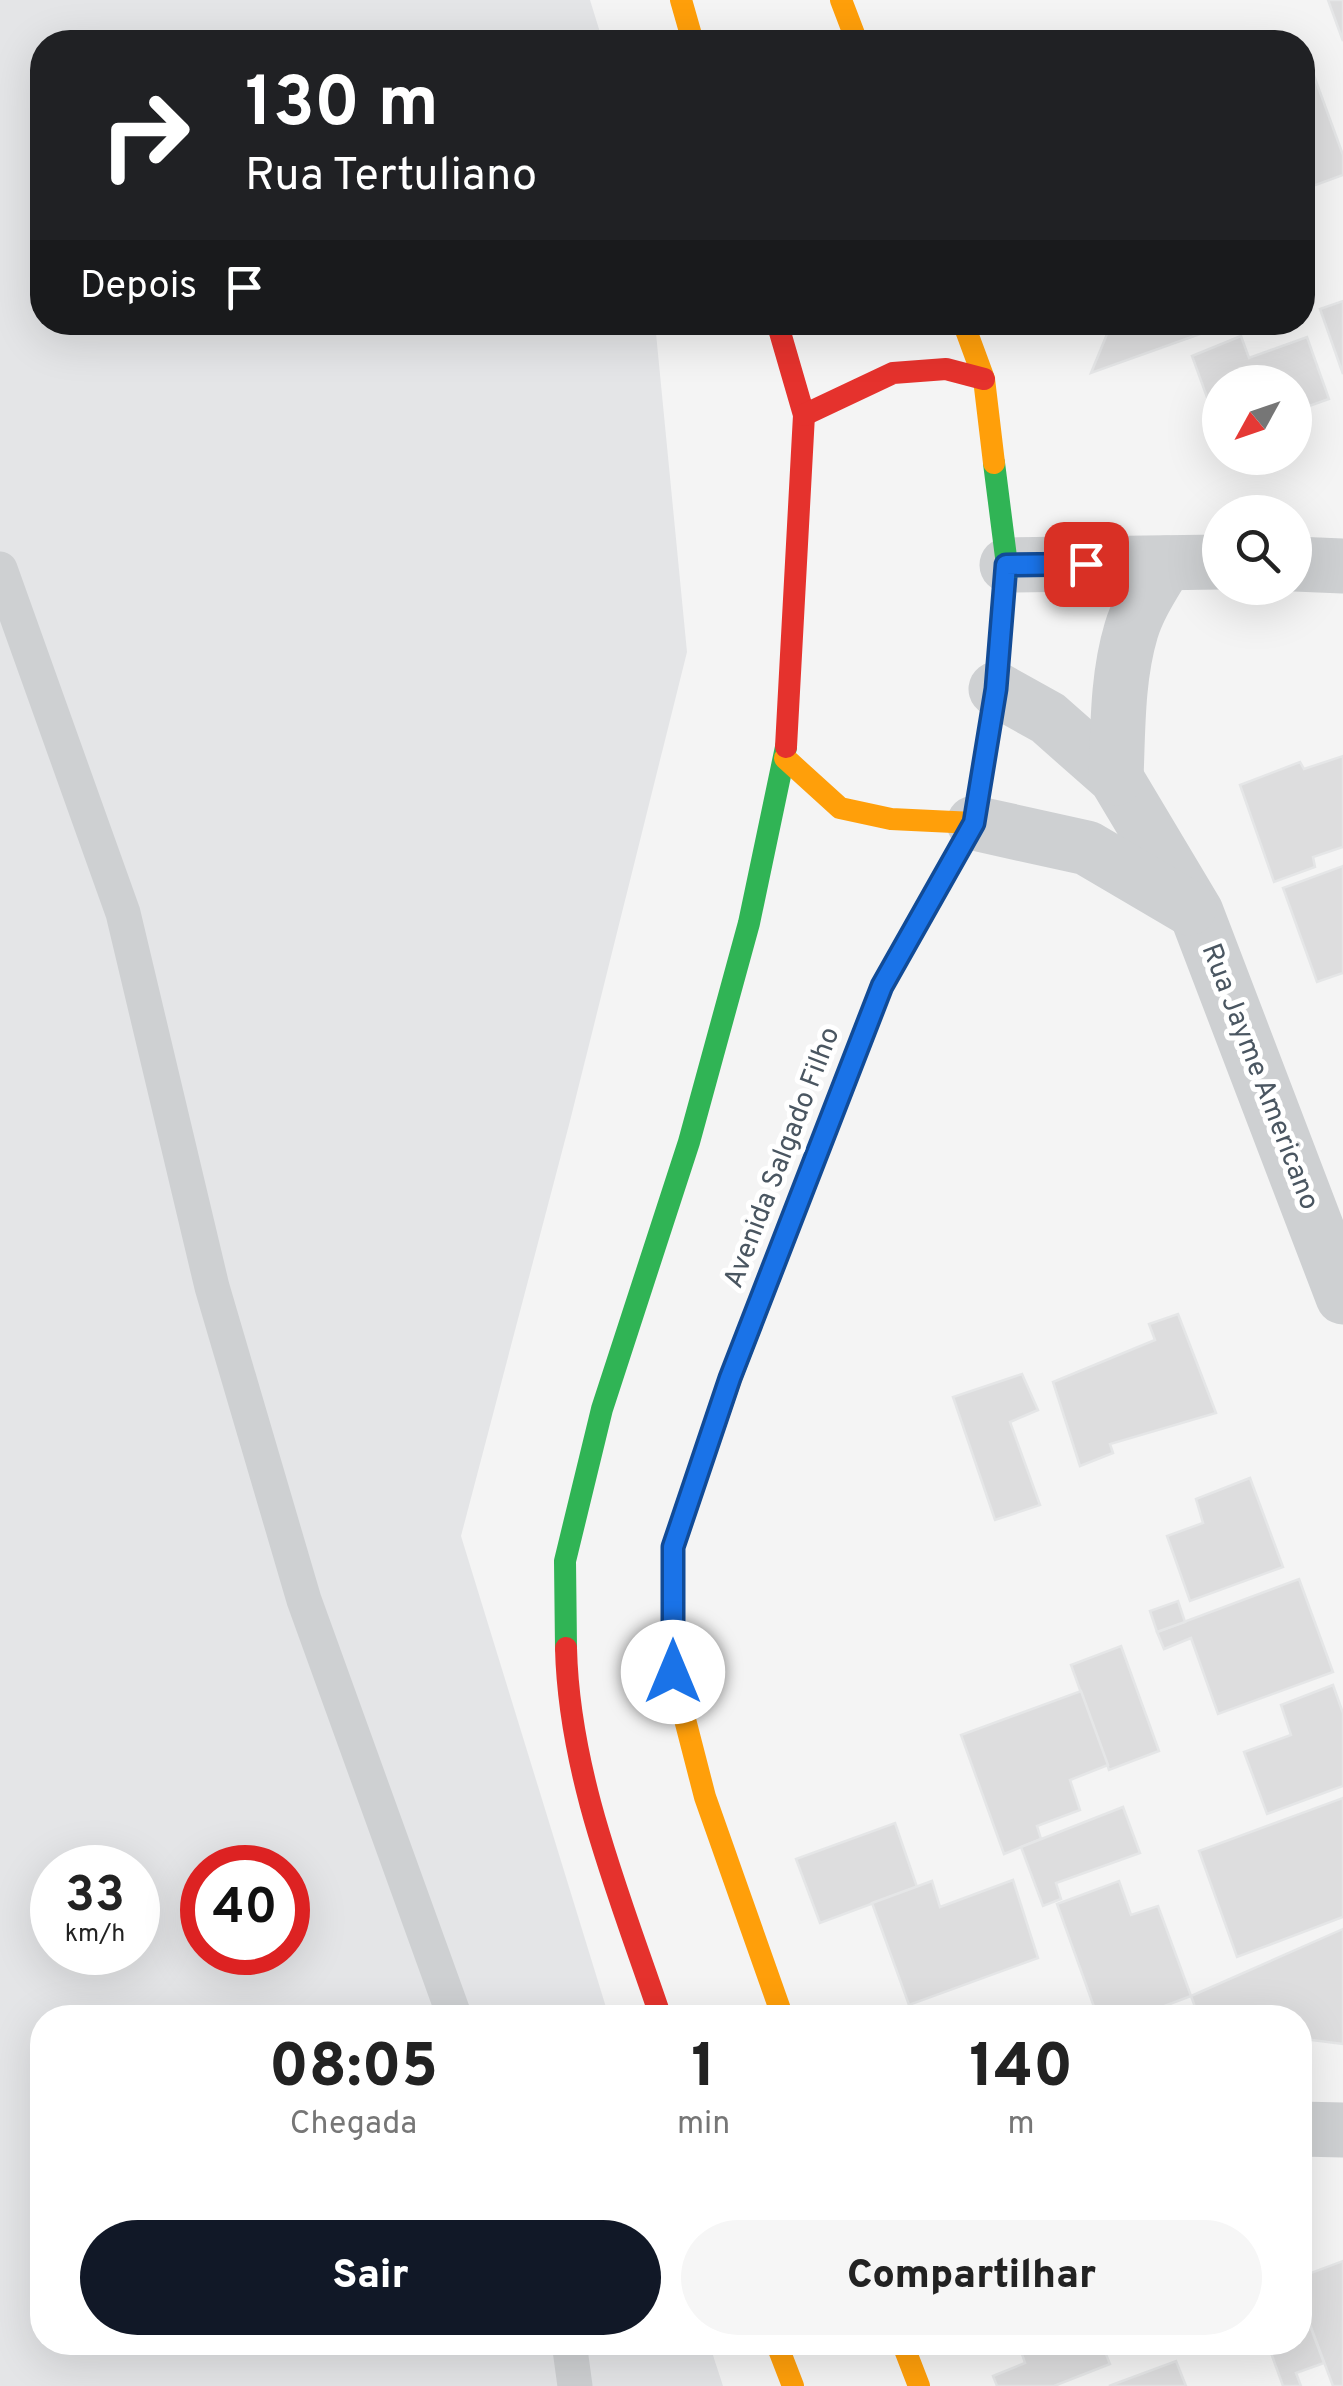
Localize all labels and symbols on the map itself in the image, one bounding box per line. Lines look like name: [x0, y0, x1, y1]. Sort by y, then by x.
north arrow: [1202, 365, 1312, 475]
pin: [1044, 522, 1129, 607]
street label: Rua Jayme Americano: [1192, 939, 1326, 1215]
street label: Avenida Salgado Filho: [717, 1022, 849, 1294]
position arrow: [621, 1620, 725, 1724]
speed limit sign: 40: [180, 1845, 310, 1975]

